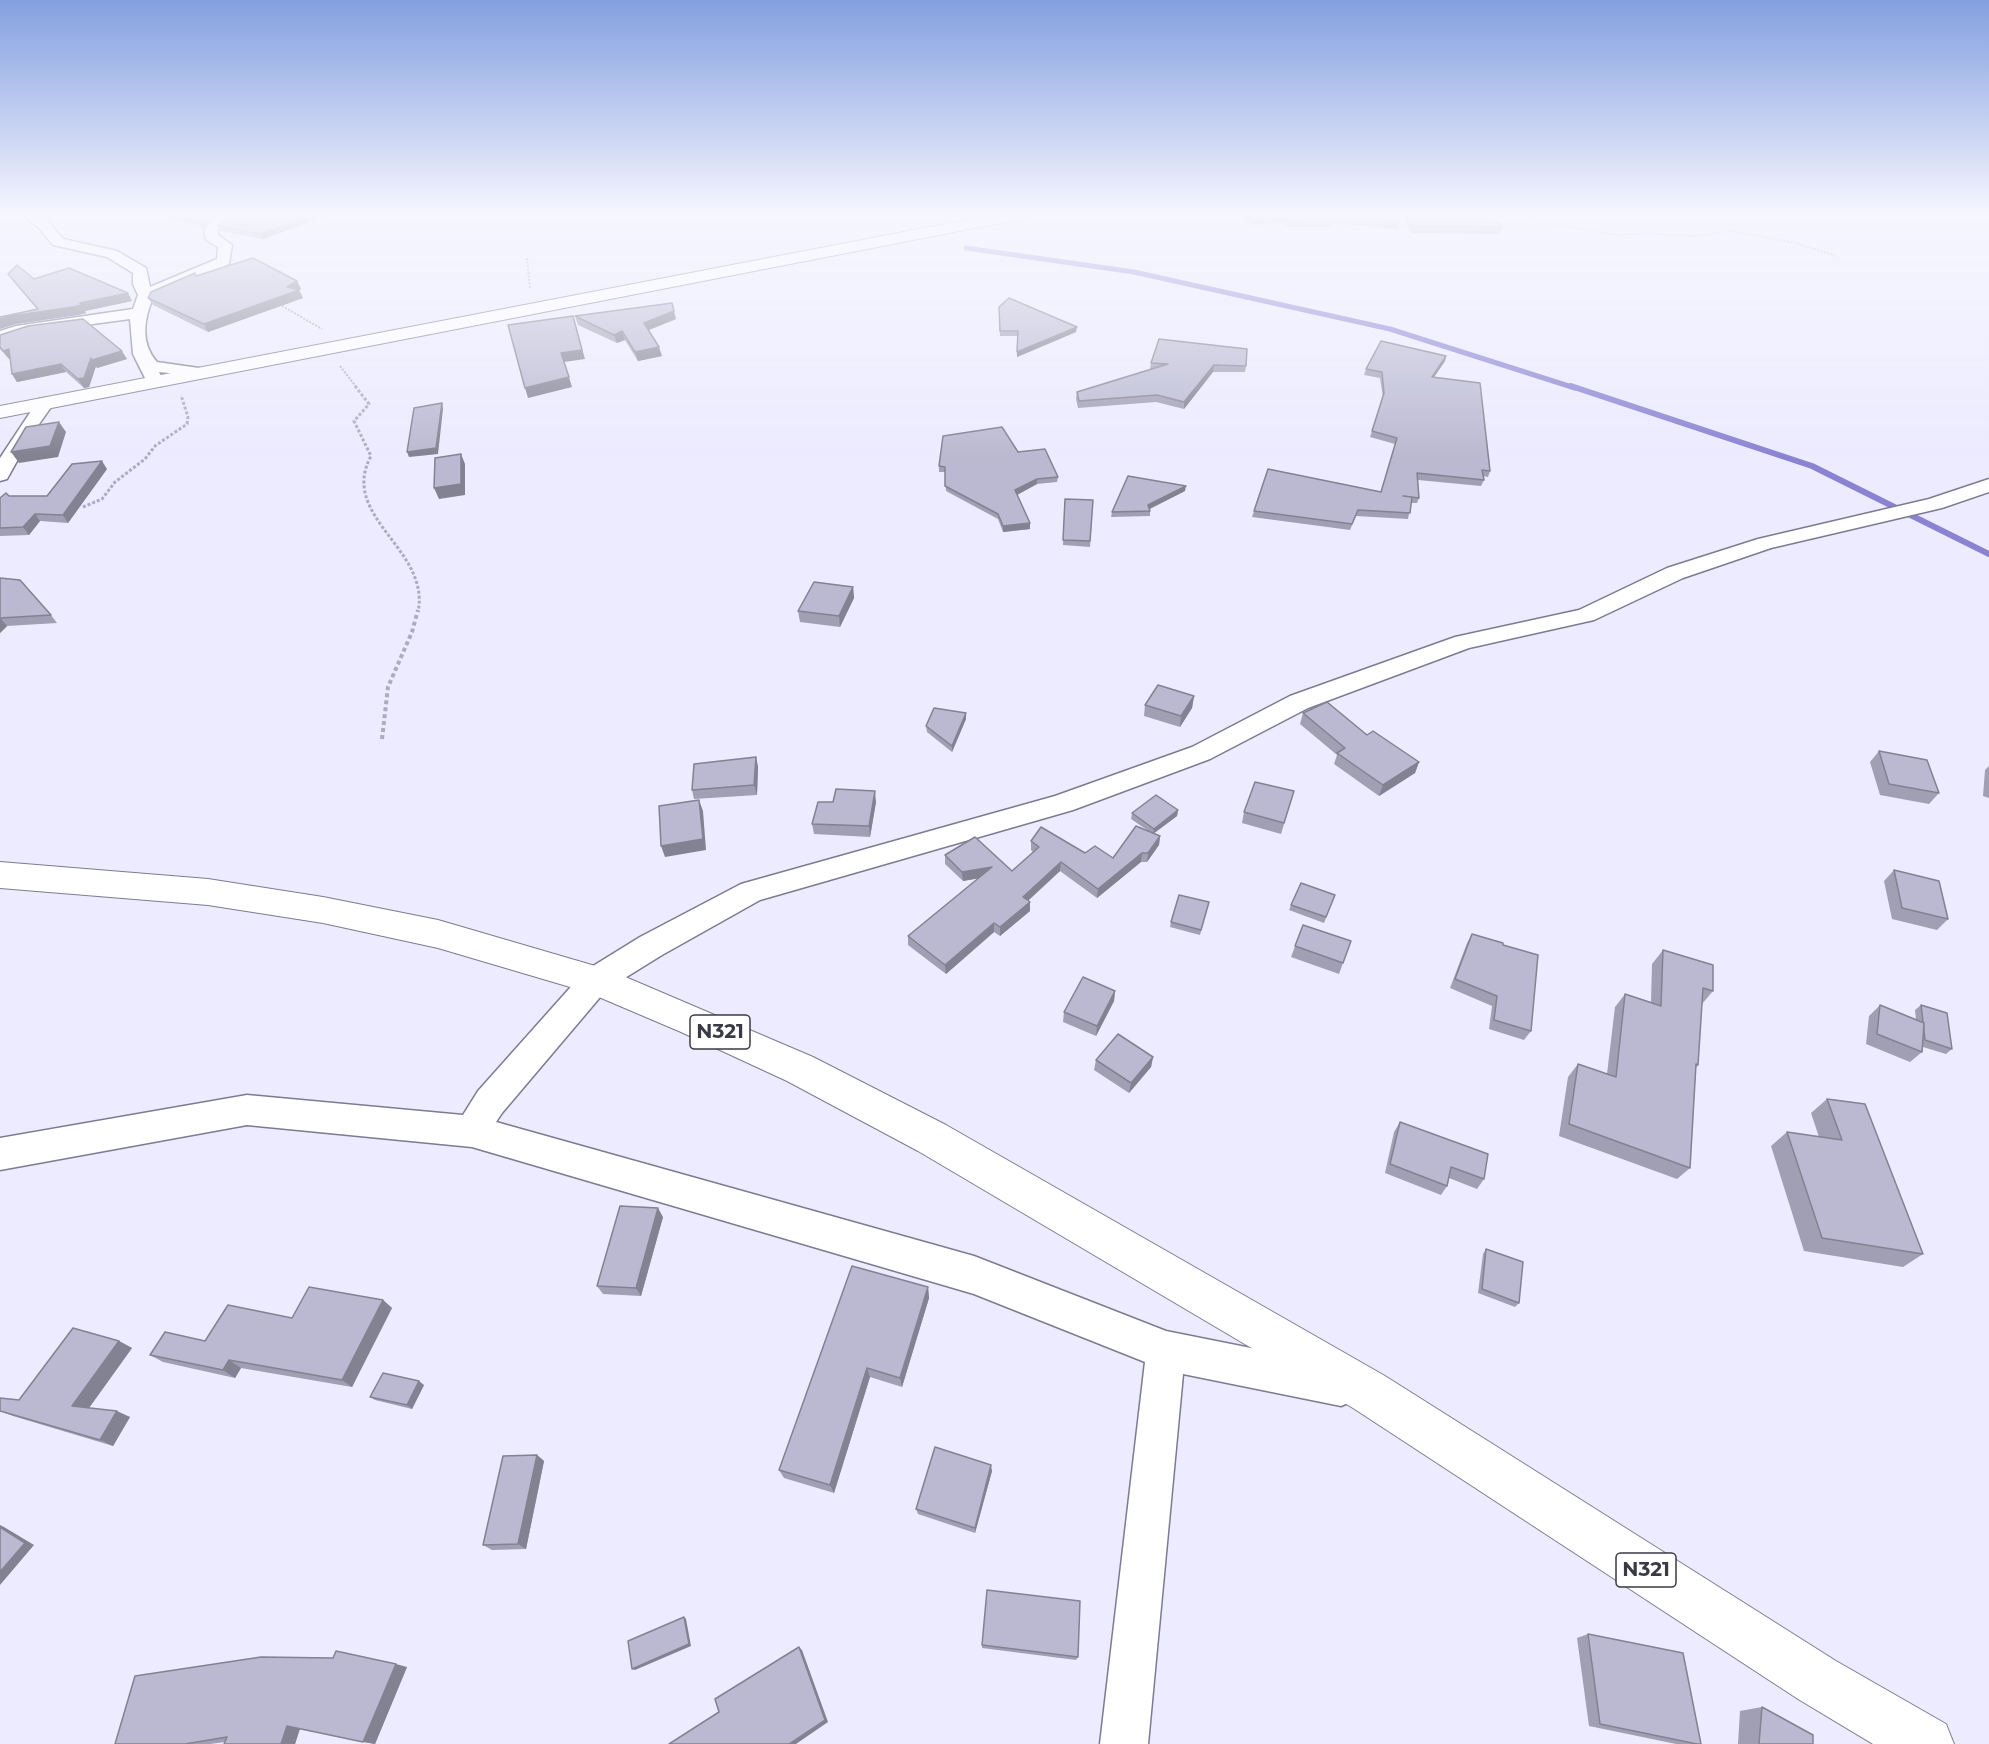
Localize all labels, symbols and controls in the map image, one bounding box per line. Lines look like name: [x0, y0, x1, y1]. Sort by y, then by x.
road number: N321: [690, 1015, 750, 1049]
road number: N321: [1616, 1553, 1676, 1587]

